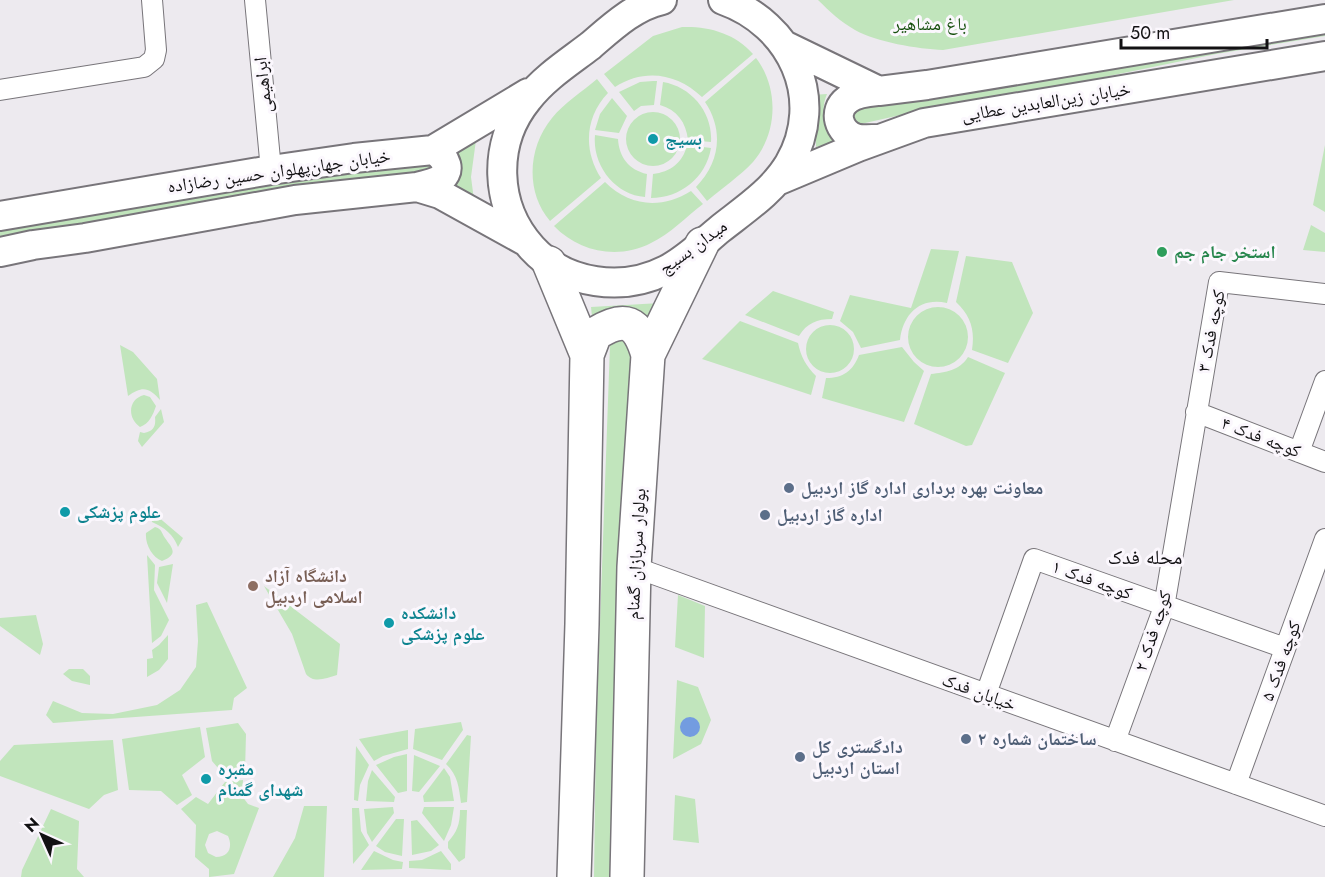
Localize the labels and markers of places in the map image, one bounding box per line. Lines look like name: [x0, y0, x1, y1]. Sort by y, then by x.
place label: بسیج: [665, 126, 702, 152]
marker: بسیج: [646, 132, 660, 146]
place label: استخر جام جم: [1174, 239, 1276, 265]
marker: استخر جام جم: [1155, 245, 1169, 259]
place label: معاونت بهره برداری اداره گاز اردبیل: [801, 475, 1043, 501]
marker: معاونت بهره برداری اداره گاز اردبیل: [782, 481, 796, 495]
place label: علوم پزشکی: [77, 499, 161, 525]
place label: اداره گاز اردبیل: [777, 502, 883, 528]
marker: علوم پزشکی: [58, 505, 72, 519]
marker: اداره گاز اردبیل: [758, 508, 772, 522]
place label: دانشگاه آزاد اسلامی اردبیل: [265, 563, 363, 610]
marker: دانشگاه آزاد اسلامی اردبیل: [246, 579, 260, 593]
place label: دانشکده علوم پزشکی: [401, 600, 485, 647]
marker: دانشکده علوم پزشکی: [382, 616, 396, 630]
place label: ساختمان شماره ۲: [978, 726, 1097, 752]
marker: ساختمان شماره ۲: [959, 732, 973, 746]
place label: دادگستری کل استان اردبیل: [812, 734, 903, 781]
marker: دادگستری کل استان اردبیل: [793, 750, 807, 764]
place label: مقبره شهدای گمنام: [218, 756, 303, 803]
marker: مقبره شهدای گمنام: [199, 772, 213, 786]

